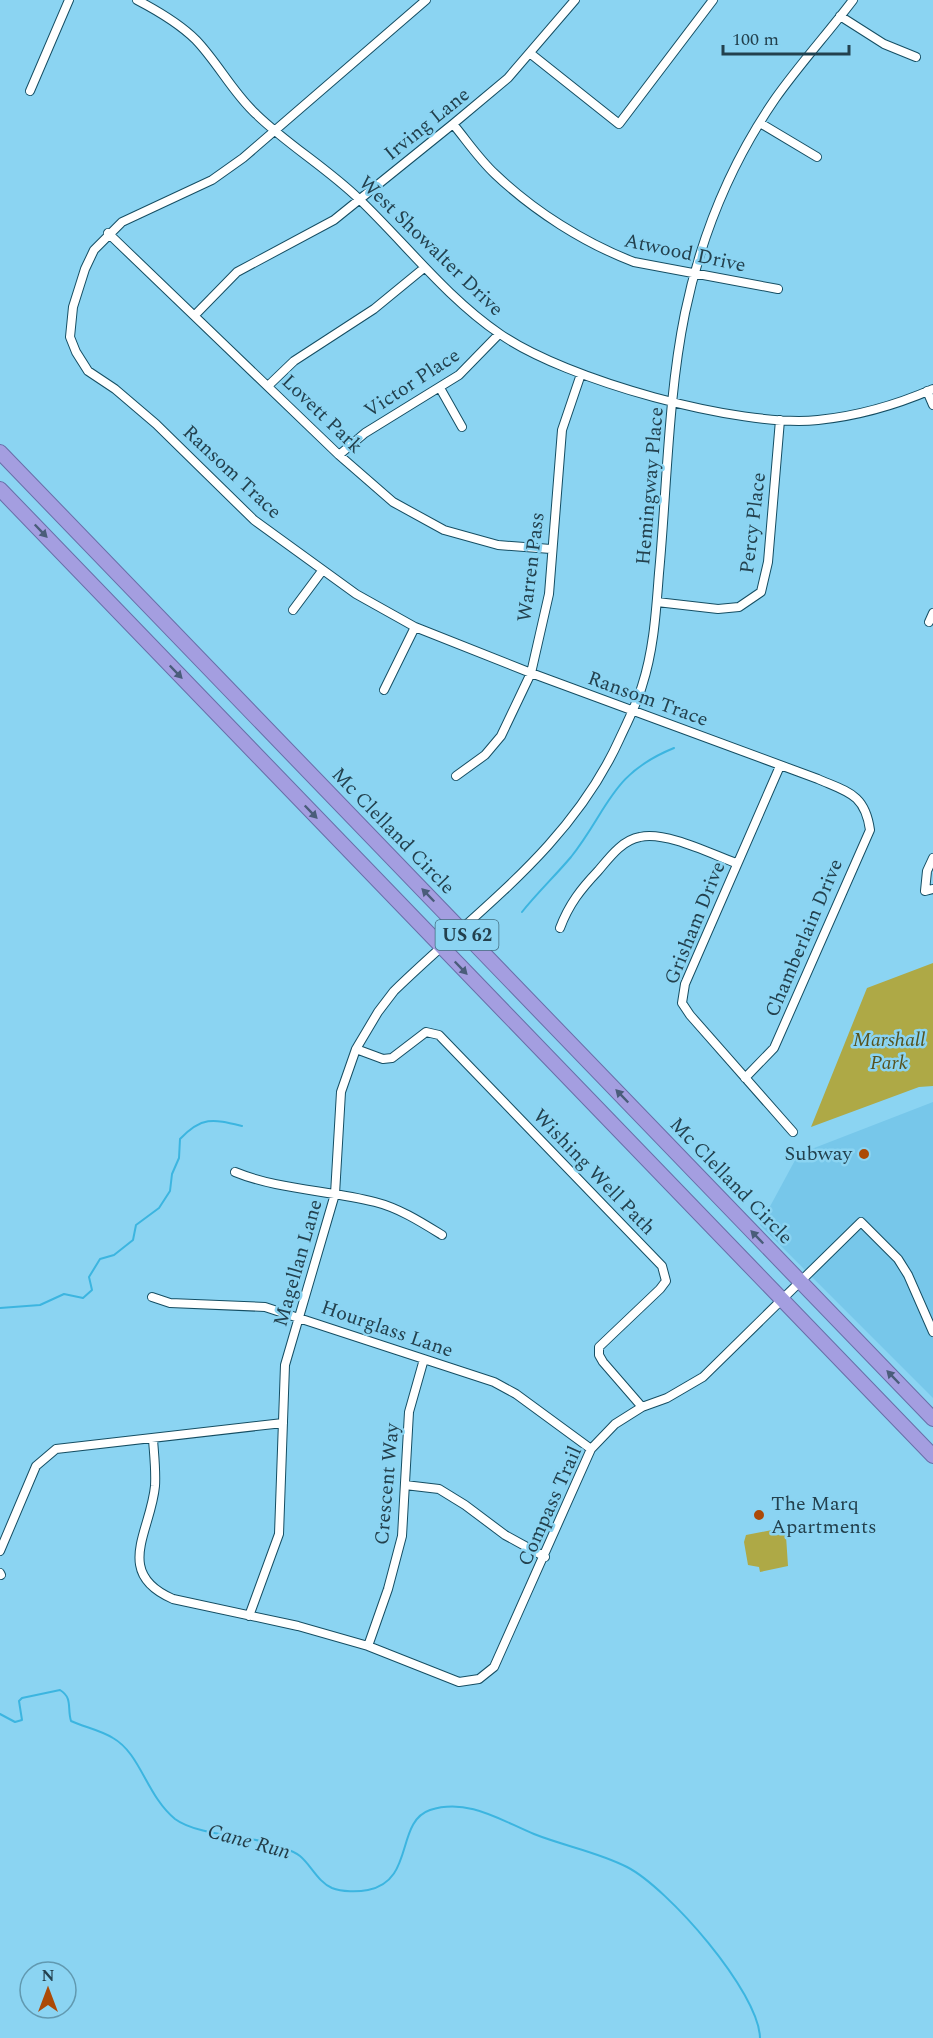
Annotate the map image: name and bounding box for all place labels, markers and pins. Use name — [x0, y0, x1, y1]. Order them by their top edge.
place label: Subway — [785, 1139, 853, 1169]
marker: Subway — [857, 1147, 871, 1161]
place label: The Marq Apartments — [771, 1489, 877, 1542]
marker: The Marq Apartments — [752, 1508, 766, 1522]

